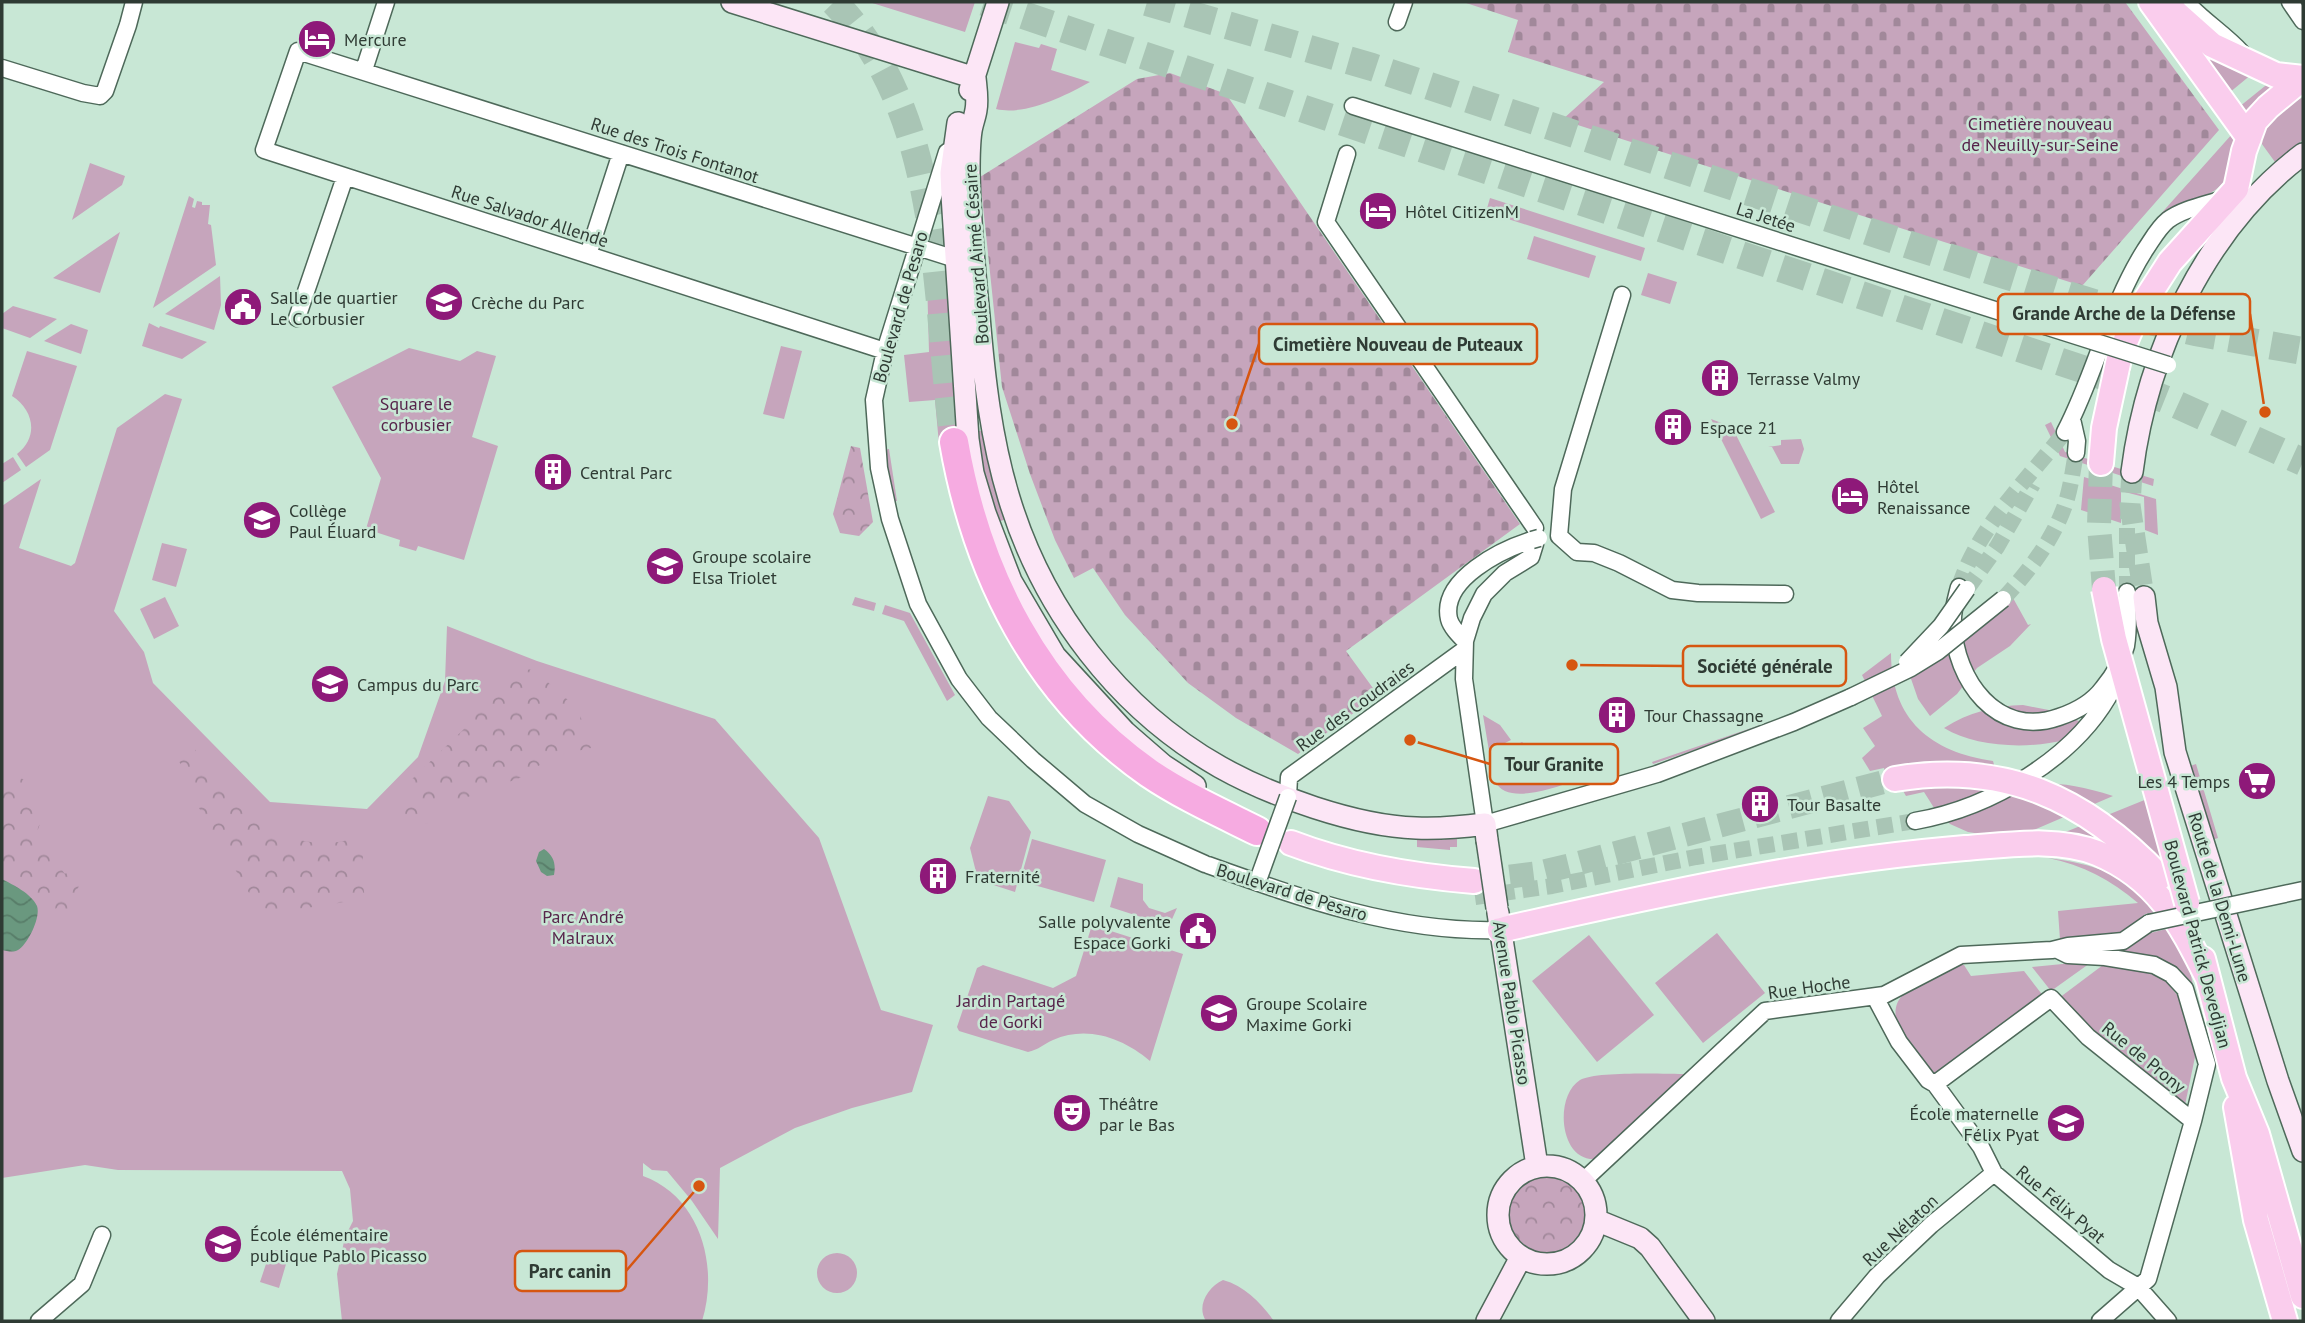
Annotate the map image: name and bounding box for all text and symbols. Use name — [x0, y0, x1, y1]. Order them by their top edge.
hotel icon: Mercure — [296, 18, 338, 60]
place label: Mercure — [344, 28, 407, 51]
street label: Rue des Trois Fontanot — [588, 112, 762, 188]
park label: Cimetière nouveau de Neuilly-sur-Seine — [1961, 112, 2119, 156]
street label: Boulevard Aimé Césaire — [958, 163, 994, 345]
street label: Rue Salvador Allende — [448, 180, 612, 252]
hotel icon: Hôtel CitizenM — [1357, 190, 1399, 232]
street label: La Jetée — [1733, 197, 1799, 237]
place label: Hôtel CitizenM — [1405, 200, 1519, 223]
street label: Boulevard de Pesaro — [867, 229, 933, 385]
school or university icon: Crèche du Parc — [423, 281, 465, 323]
public building icon: Salle de quartier Le Corbusier — [222, 286, 264, 328]
place label: Salle de quartier Le Corbusier — [270, 286, 398, 330]
place label: Crèche du Parc — [471, 291, 585, 314]
callout: Grande Arche de la Défense — [1998, 294, 2250, 334]
text: Grande Arche de la Défense — [2012, 301, 2236, 325]
callout: Cimetière Nouveau de Puteaux — [1259, 324, 1537, 364]
text: Cimetière Nouveau de Puteaux — [1273, 332, 1523, 356]
building icon: Terrasse Valmy — [1699, 357, 1741, 399]
place label: Terrasse Valmy — [1747, 367, 1861, 390]
park label: Square le corbusier — [380, 392, 452, 436]
building icon: Espace 21 — [1652, 406, 1694, 448]
place label: Espace 21 — [1700, 416, 1777, 439]
building icon: Central Parc — [532, 451, 574, 493]
place label: Central Parc — [580, 461, 672, 484]
hotel icon: Hôtel Renaissance — [1829, 475, 1871, 517]
place label: Hôtel Renaissance — [1877, 475, 1970, 519]
school or university icon: Collège Paul Éluard — [241, 499, 283, 541]
place label: Collège Paul Éluard — [289, 499, 376, 543]
school or university icon: Groupe scolaire Elsa Triolet — [644, 545, 686, 587]
place label: Groupe scolaire Elsa Triolet — [692, 545, 811, 589]
callout: Société générale — [1683, 646, 1846, 686]
text: Société générale — [1697, 654, 1833, 678]
street label: Rue des Coudraies — [1291, 655, 1419, 757]
school or university icon: Campus du Parc — [309, 663, 351, 705]
place label: Campus du Parc — [357, 673, 479, 696]
building icon: Tour Chassagne — [1596, 694, 1638, 736]
place label: Tour Chassagne — [1644, 704, 1764, 727]
callout: Tour Granite — [1490, 744, 1618, 784]
text: Tour Granite — [1504, 752, 1604, 776]
supermarket icon: Les 4 Temps — [2236, 760, 2278, 802]
place label: Les 4 Temps — [2137, 770, 2230, 793]
building icon: Tour Basalte — [1739, 783, 1781, 825]
place label: Tour Basalte — [1787, 793, 1881, 816]
street label: Route de la Demi-Lune — [2183, 809, 2257, 985]
street label: Boulevard Patrick Devedjian — [2159, 837, 2237, 1051]
building icon: Fraternité — [917, 855, 959, 897]
street label: Boulevard de Pesaro — [1214, 858, 1370, 926]
place label: Fraternité — [965, 865, 1040, 888]
park label: Parc André Malraux — [542, 905, 624, 949]
place label: Salle polyvalente Espace Gorki — [1038, 910, 1171, 954]
public building icon: Salle polyvalente Espace Gorki — [1177, 910, 1219, 952]
street label: Avenue Pablo Picasso — [1488, 919, 1536, 1087]
street label: Rue Hoche — [1766, 970, 1852, 1004]
park label: Jardin Partagé de Gorki — [956, 989, 1065, 1033]
school or university icon: Groupe Scolaire Maxime Gorki — [1198, 992, 1240, 1034]
place label: Groupe Scolaire Maxime Gorki — [1246, 992, 1367, 1036]
street label: Rue de Prony — [2097, 1016, 2191, 1098]
theatre icon: Théâtre par le Bas — [1051, 1092, 1093, 1134]
place label: Théâtre par le Bas — [1099, 1092, 1175, 1136]
place label: École maternelle Félix Pyat — [1909, 1102, 2039, 1146]
school or university icon: École maternelle Félix Pyat — [2045, 1102, 2087, 1144]
street label: Rue Félix Pyat — [2012, 1160, 2110, 1248]
street label: Rue Nélaton — [1857, 1189, 1943, 1271]
school or university icon: École élémentaire publique Pablo Picasso — [202, 1223, 244, 1265]
place label: École élémentaire publique Pablo Picasso — [250, 1223, 427, 1267]
callout: Parc canin — [515, 1251, 626, 1291]
text: Parc canin — [529, 1259, 611, 1283]

